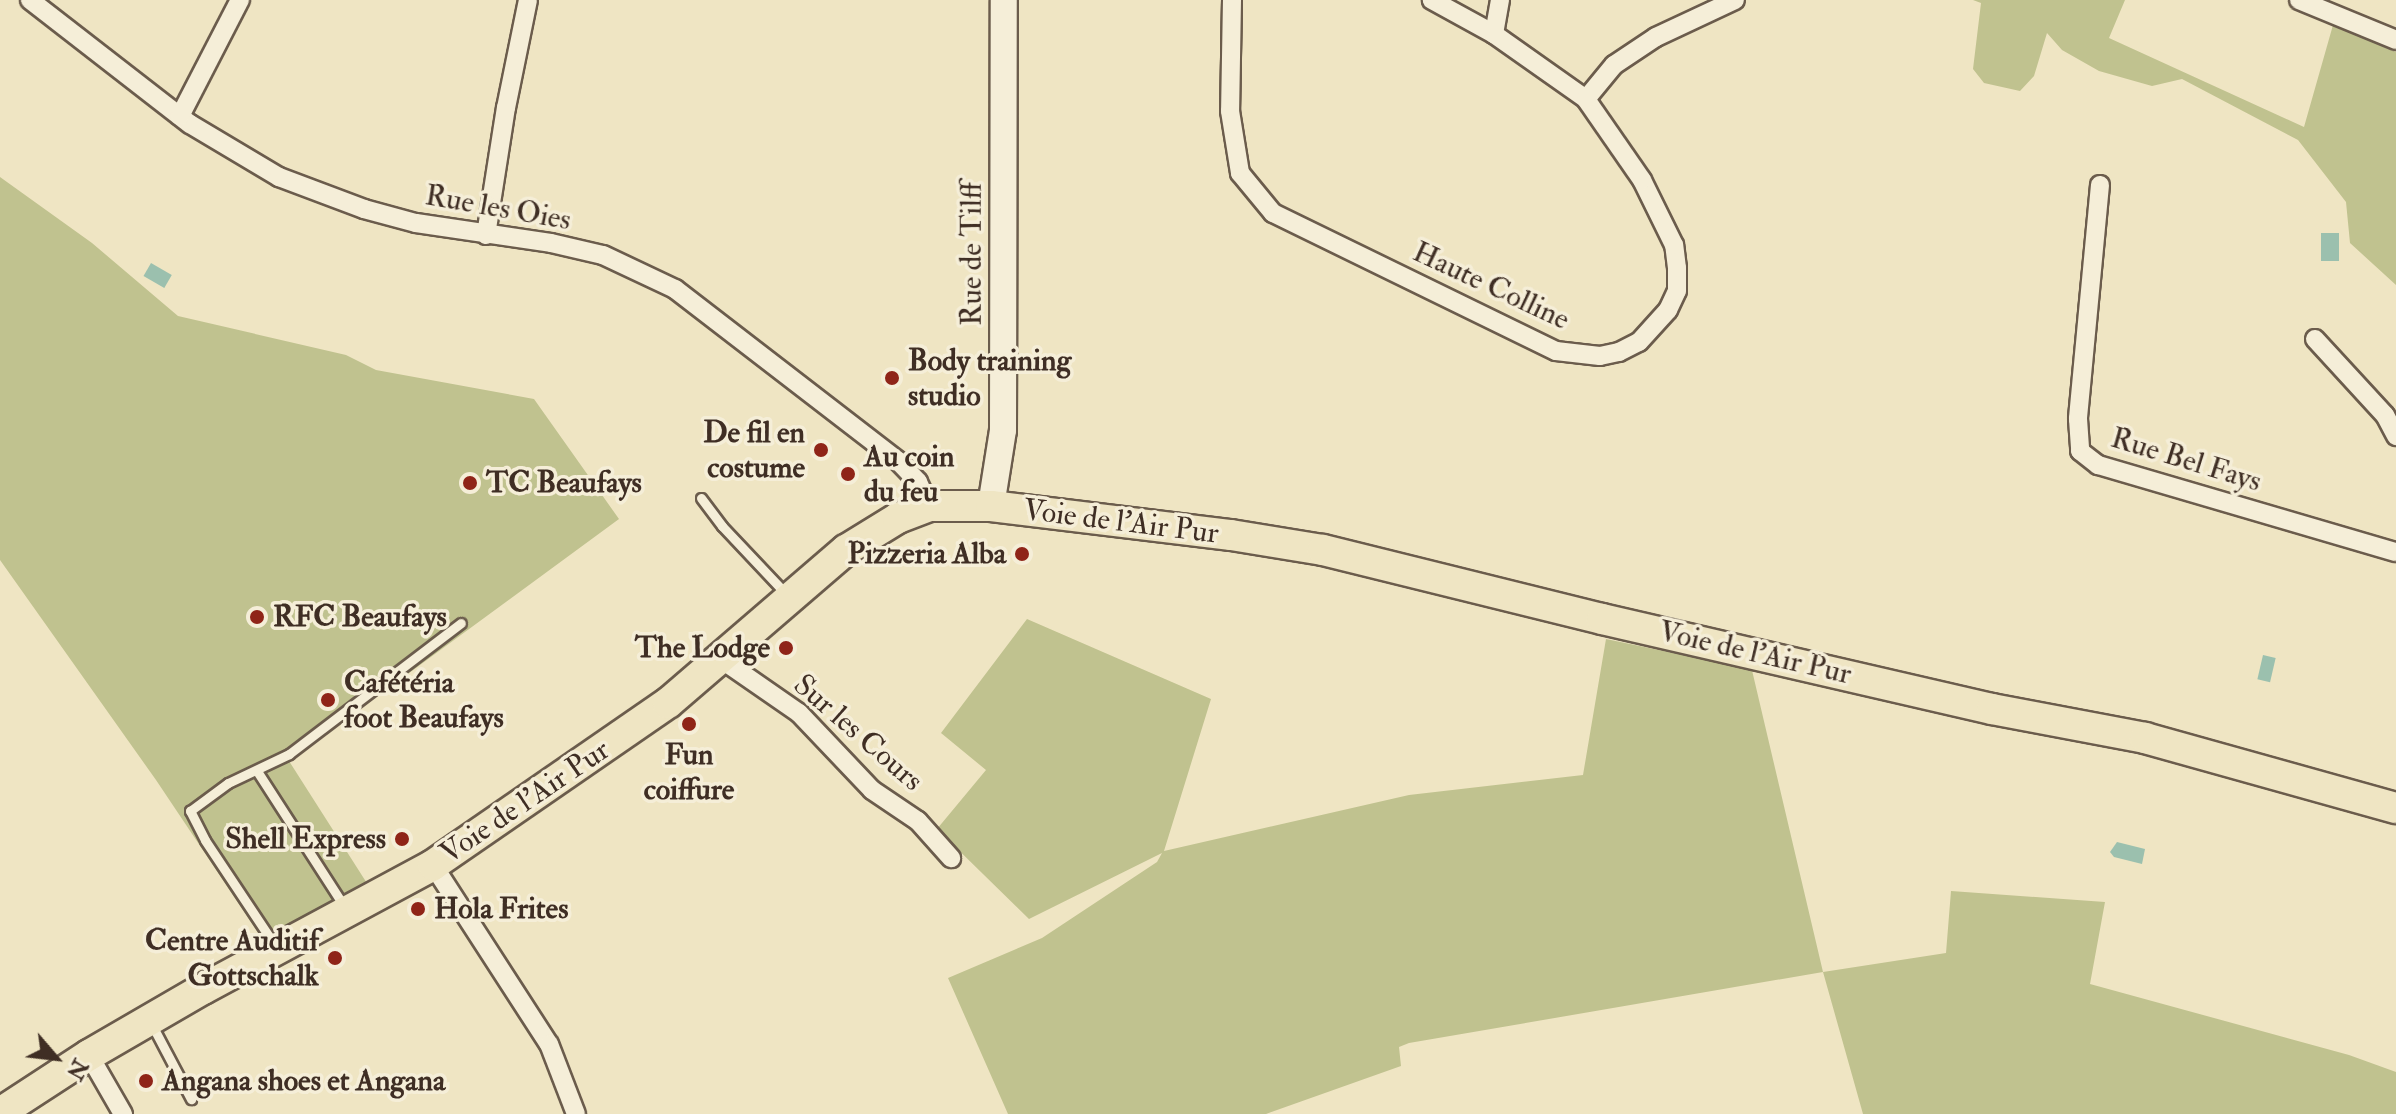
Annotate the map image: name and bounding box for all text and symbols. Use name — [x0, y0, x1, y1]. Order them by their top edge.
street label: Rue les Oies — [422, 177, 574, 239]
street label: Rue de Tilff — [954, 182, 990, 326]
street label: Haute Colline — [1407, 234, 1575, 338]
place label: Body training studio — [908, 343, 1071, 414]
marker: Body training studio — [883, 369, 901, 387]
place label: De fil en costume — [703, 415, 805, 486]
street label: Rue Bel Fays — [2106, 420, 2266, 500]
place label: Au coin du feu — [864, 439, 955, 510]
marker: De fil en costume — [812, 441, 830, 459]
place label: TC Beaufays — [486, 465, 642, 501]
marker: Au coin du feu — [839, 465, 857, 483]
marker: TC Beaufays — [461, 474, 479, 492]
street label: Voie de l'Air Pur — [1021, 492, 1221, 552]
place label: Pizzeria Alba — [848, 536, 1006, 572]
marker: Pizzeria Alba — [1013, 545, 1031, 563]
place label: RFC Beaufays — [273, 599, 447, 635]
marker: RFC Beaufays — [248, 608, 266, 626]
street label: Voie de l'Air Pur — [1655, 613, 1855, 693]
place label: The Lodge — [635, 630, 770, 666]
marker: The Lodge — [777, 639, 795, 657]
place label: Cafétéria foot Beaufays — [344, 665, 504, 736]
street label: Sur les Cours — [786, 667, 930, 799]
marker: Cafétéria foot Beaufays — [319, 691, 337, 709]
marker: Fun coiffure — [680, 715, 698, 733]
street label: Voie de l'Air Pur — [434, 732, 616, 872]
place label: Fun coiffure — [644, 737, 734, 808]
place label: Shell Express — [225, 821, 386, 857]
marker: Shell Express — [393, 830, 411, 848]
place label: Hola Frites — [434, 891, 568, 927]
marker: Hola Frites — [409, 900, 427, 918]
place label: Centre Auditif Gottschalk — [145, 923, 319, 994]
marker: Centre Auditif Gottschalk — [326, 949, 344, 967]
north arrow — [16, 1018, 96, 1098]
text: N — [60, 1054, 94, 1085]
place label: Angana shoes et Angana — [162, 1063, 445, 1099]
marker: Angana shoes et Angana — [137, 1072, 155, 1090]

